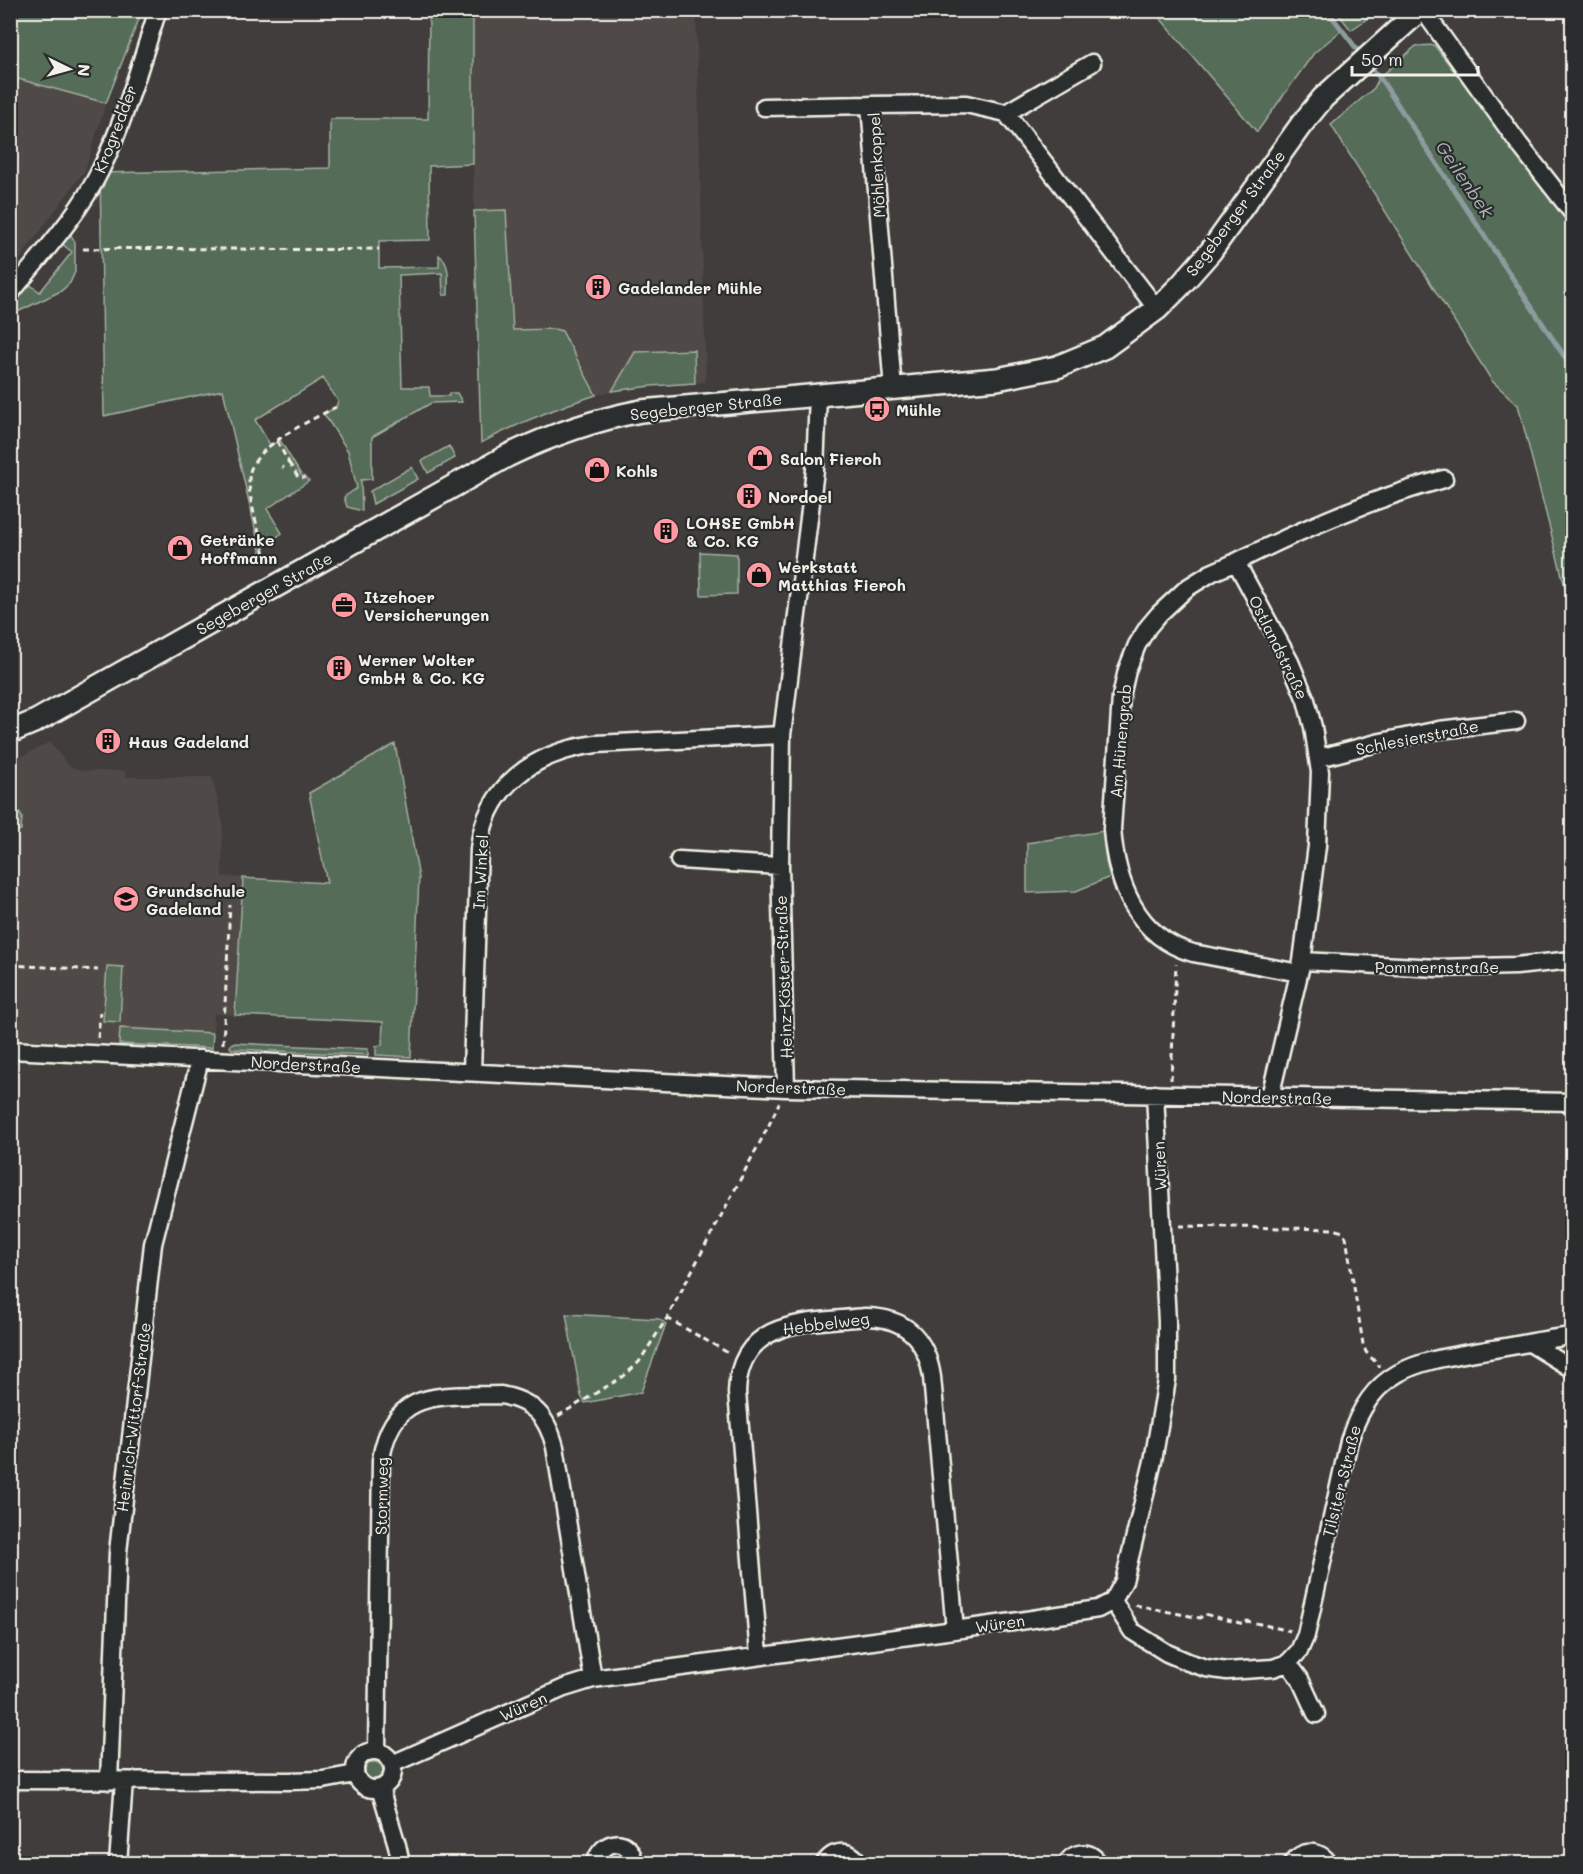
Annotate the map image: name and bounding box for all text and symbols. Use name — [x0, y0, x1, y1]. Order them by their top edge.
north arrow — [39, 39, 99, 99]
scale bar — [1352, 39, 1478, 77]
text: 50 m — [1361, 47, 1403, 71]
text: N — [73, 63, 95, 77]
street label: Krogredder — [89, 82, 141, 176]
street label: Möhlenkoppel — [863, 112, 889, 218]
water label: Geilenbek — [1431, 136, 1500, 222]
street label: Segeberger Straße — [1181, 146, 1289, 280]
building icon: Gadelander Mühle — [583, 272, 613, 302]
place label: Gadelander Mühle — [618, 277, 762, 298]
street label: Segeberger Straße — [629, 388, 783, 424]
bus stop icon: Mühle — [862, 394, 892, 424]
place label: Mühle — [896, 399, 941, 420]
shop icon: Salon Fieroh — [745, 443, 775, 473]
place label: Salon Fieroh — [780, 448, 881, 469]
shop icon: Kohls — [582, 455, 612, 485]
place label: Kohls — [616, 460, 658, 481]
building icon: Nordoel — [734, 481, 764, 511]
place label: Nordoel — [768, 486, 832, 507]
place label: LOHSE GmbH & Co. KG — [686, 512, 795, 551]
building icon: LOHSE GmbH & Co. KG — [651, 516, 681, 546]
place label: Getränke Hoffmann — [200, 529, 277, 568]
shop icon: Getränke Hoffmann — [165, 533, 195, 563]
street label: Segeberger Straße — [192, 547, 336, 639]
place label: Werkstatt Matthias Fieroh — [778, 556, 906, 595]
shop icon: Werkstatt Matthias Fieroh — [744, 560, 774, 590]
place label: Itzehoer Versicherungen — [364, 586, 489, 625]
office icon: Itzehoer Versicherungen — [329, 590, 359, 620]
street label: Ostlandstraße — [1245, 591, 1313, 703]
place label: Werner Wolter GmbH & Co. KG — [358, 649, 485, 688]
building icon: Werner Wolter GmbH & Co. KG — [324, 653, 354, 683]
street label: Am Hünengrab — [1105, 683, 1135, 799]
street label: Schlesierstraße — [1354, 715, 1480, 759]
building icon: Haus Gadeland — [93, 726, 123, 756]
place label: Haus Gadeland — [128, 731, 249, 752]
street label: Im Winkel — [468, 834, 492, 910]
place label: Grundschule Gadeland — [146, 880, 245, 919]
school or university icon: Grundschule Gadeland — [111, 884, 141, 914]
street label: Heinz-Köster-Straße — [770, 895, 796, 1059]
street label: Pommernstraße — [1375, 956, 1499, 977]
street label: Norderstraße — [250, 1051, 362, 1077]
street label: Norderstraße — [736, 1075, 846, 1099]
street label: Norderstraße — [1222, 1086, 1332, 1108]
street label: Würen — [1147, 1141, 1171, 1191]
street label: Hebbelweg — [781, 1307, 871, 1339]
street label: Heinrich-Wittorf-Straße — [111, 1321, 155, 1513]
street label: Tilsiter Straße — [1317, 1423, 1365, 1539]
street label: Stormweg — [370, 1457, 392, 1535]
street label: Würen — [974, 1609, 1026, 1637]
street label: Würen — [496, 1686, 550, 1726]

